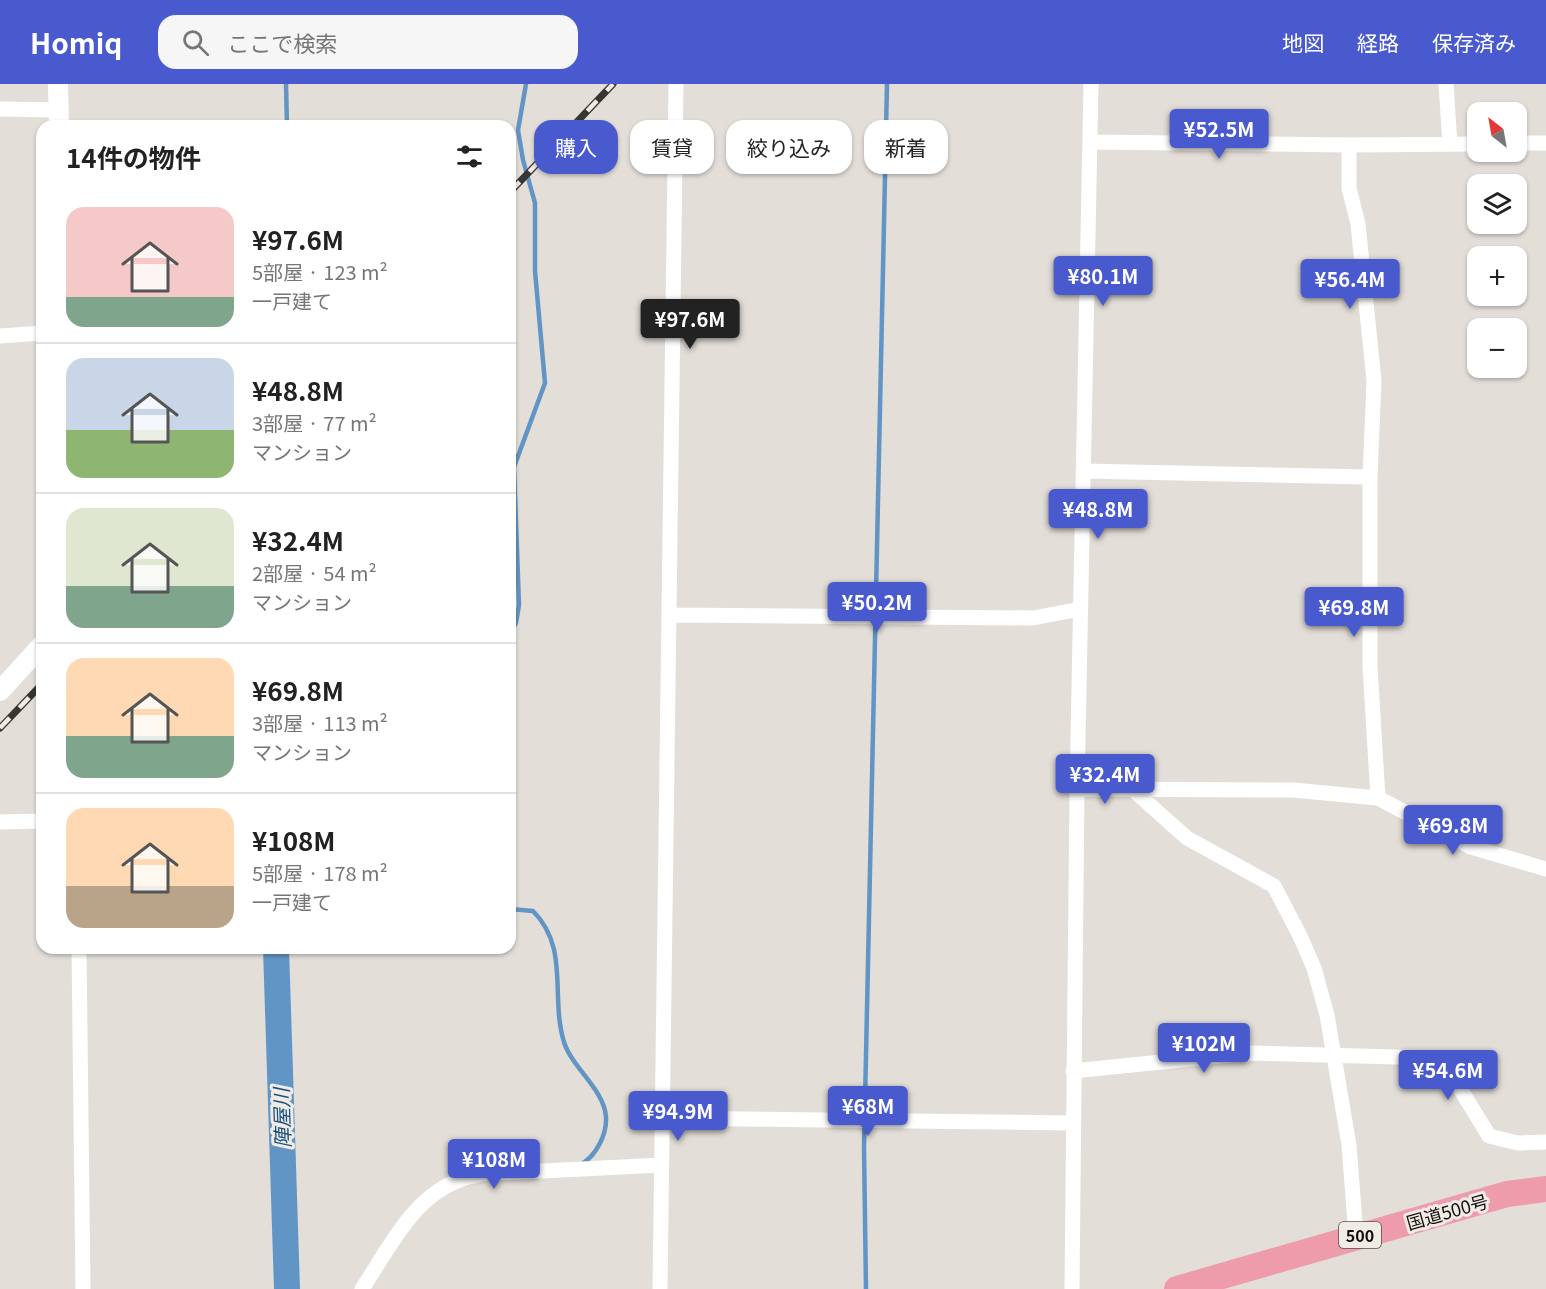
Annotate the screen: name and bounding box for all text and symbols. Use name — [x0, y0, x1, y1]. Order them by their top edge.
search box — [158, 15, 578, 69]
text: Homiq — [30, 22, 122, 62]
icon: search — [179, 26, 212, 59]
text: ここで検索 — [227, 26, 337, 58]
text: 地図 — [1282, 27, 1324, 57]
text: 経路 — [1357, 27, 1399, 57]
text: 保存済み — [1432, 27, 1516, 57]
north arrow — [1467, 102, 1527, 162]
map controls — [1467, 102, 1527, 378]
pin: ¥52.5M — [1170, 109, 1268, 160]
text: ¥52.5M — [1184, 114, 1254, 143]
chip: 購入 — [534, 120, 618, 174]
chip: 賃貸 — [630, 120, 714, 174]
chip: 絞り込み — [726, 120, 852, 174]
chip: 新着 — [864, 120, 948, 174]
text: 14件の物件 — [66, 138, 201, 175]
icon: filters — [453, 140, 486, 173]
button: layers — [1467, 174, 1527, 234]
text: ¥97.6M — [252, 220, 344, 257]
icon: home — [114, 231, 186, 303]
button: + — [1467, 246, 1527, 306]
pin: ¥80.1M — [1054, 256, 1152, 307]
text: 5部屋 · 123 m² — [252, 257, 388, 286]
pin: ¥56.4M — [1301, 259, 1399, 310]
text: ¥80.1M — [1068, 261, 1138, 290]
text: ¥56.4M — [1315, 264, 1385, 293]
text: 一戸建て — [252, 286, 332, 315]
pin: ¥97.6M — [641, 299, 739, 350]
text: ¥97.6M — [655, 304, 725, 333]
button: − — [1467, 318, 1527, 378]
text: ¥48.8M — [252, 371, 344, 408]
icon: home — [114, 382, 186, 454]
text: 3部屋 · 77 m² — [252, 408, 377, 437]
text: マンション — [252, 437, 352, 466]
pin: ¥48.8M — [1049, 489, 1147, 540]
text: ¥48.8M — [1063, 494, 1133, 523]
text: ¥32.4M — [252, 521, 344, 558]
icon: home — [114, 532, 186, 604]
text: 2部屋 · 54 m² — [252, 558, 377, 587]
pin: ¥50.2M — [828, 582, 926, 633]
text: マンション — [252, 587, 352, 616]
text: ¥50.2M — [842, 587, 912, 616]
pin: ¥69.8M — [1305, 587, 1403, 638]
text: ¥69.8M — [1319, 592, 1389, 621]
text: ¥69.8M — [252, 671, 344, 708]
icon: home — [114, 682, 186, 754]
text: 3部屋 · 113 m² — [252, 708, 388, 737]
text: マンション — [252, 737, 352, 766]
pin: ¥32.4M — [1056, 754, 1154, 805]
text: ¥32.4M — [1070, 759, 1140, 788]
pin: ¥69.8M — [1404, 805, 1502, 856]
text: ¥69.8M — [1418, 810, 1488, 839]
text: ¥108M — [252, 821, 336, 858]
icon: home — [114, 832, 186, 904]
text: 5部屋 · 178 m² — [252, 858, 388, 887]
text: 一戸建て — [252, 887, 332, 916]
pin: ¥102M — [1162, 1023, 1246, 1074]
text: ¥102M — [1172, 1028, 1236, 1057]
pin: ¥54.6M — [1399, 1050, 1497, 1101]
text: ¥54.6M — [1413, 1055, 1483, 1084]
water label: 陣屋川 — [265, 1086, 297, 1148]
pin: ¥68M — [832, 1086, 904, 1137]
pin: ¥94.9M — [629, 1091, 727, 1142]
text: ¥68M — [842, 1091, 894, 1120]
text: ¥94.9M — [643, 1096, 713, 1125]
pin: ¥108M — [452, 1139, 536, 1190]
text: ¥108M — [462, 1144, 526, 1173]
street label: 国道500号 — [1403, 1187, 1491, 1235]
road number: 500 — [1339, 1222, 1381, 1248]

